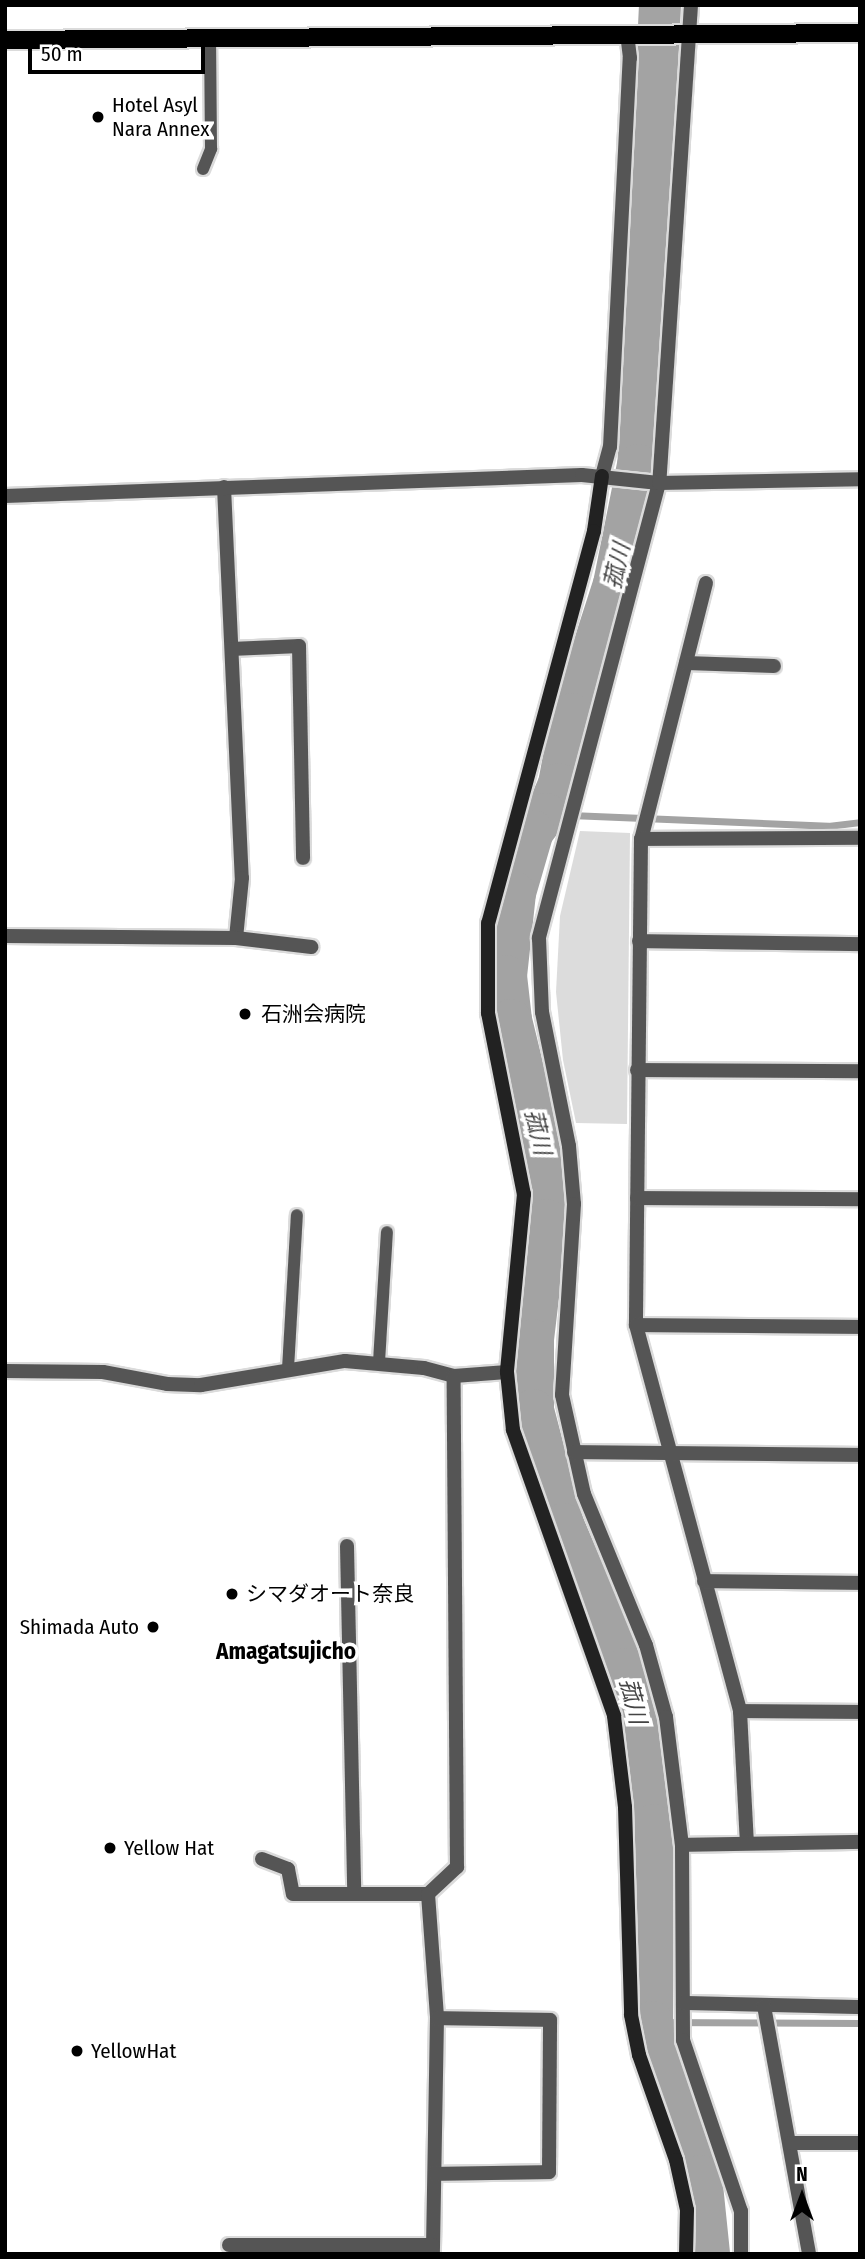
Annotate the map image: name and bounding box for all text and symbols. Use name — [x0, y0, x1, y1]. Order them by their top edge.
scale bar — [32, 28, 208, 72]
text: 50 m — [41, 41, 83, 67]
place label: Hotel Asyl Nara Annex — [112, 92, 210, 142]
marker: Hotel Asyl Nara Annex — [90, 109, 106, 125]
water label: 菰川 — [598, 540, 636, 592]
place label: 石洲会病院 — [261, 1001, 366, 1027]
marker: 石洲会病院 — [235, 1004, 255, 1024]
water label: 菰川 — [519, 1106, 557, 1158]
place label: シマダオート奈良 — [246, 1581, 414, 1607]
marker: シマダオート奈良 — [224, 1586, 240, 1602]
place label: Shimada Auto — [20, 1614, 139, 1640]
marker: Shimada Auto — [145, 1619, 161, 1635]
district label: Amagatsujicho — [216, 1637, 356, 1665]
water label: 菰川 — [614, 1675, 652, 1727]
place label: Yellow Hat — [124, 1835, 214, 1861]
marker: Yellow Hat — [102, 1840, 118, 1856]
place label: YellowHat — [91, 2038, 176, 2064]
marker: YellowHat — [69, 2043, 85, 2059]
north arrow — [767, 2161, 837, 2231]
text: N — [796, 2163, 808, 2186]

